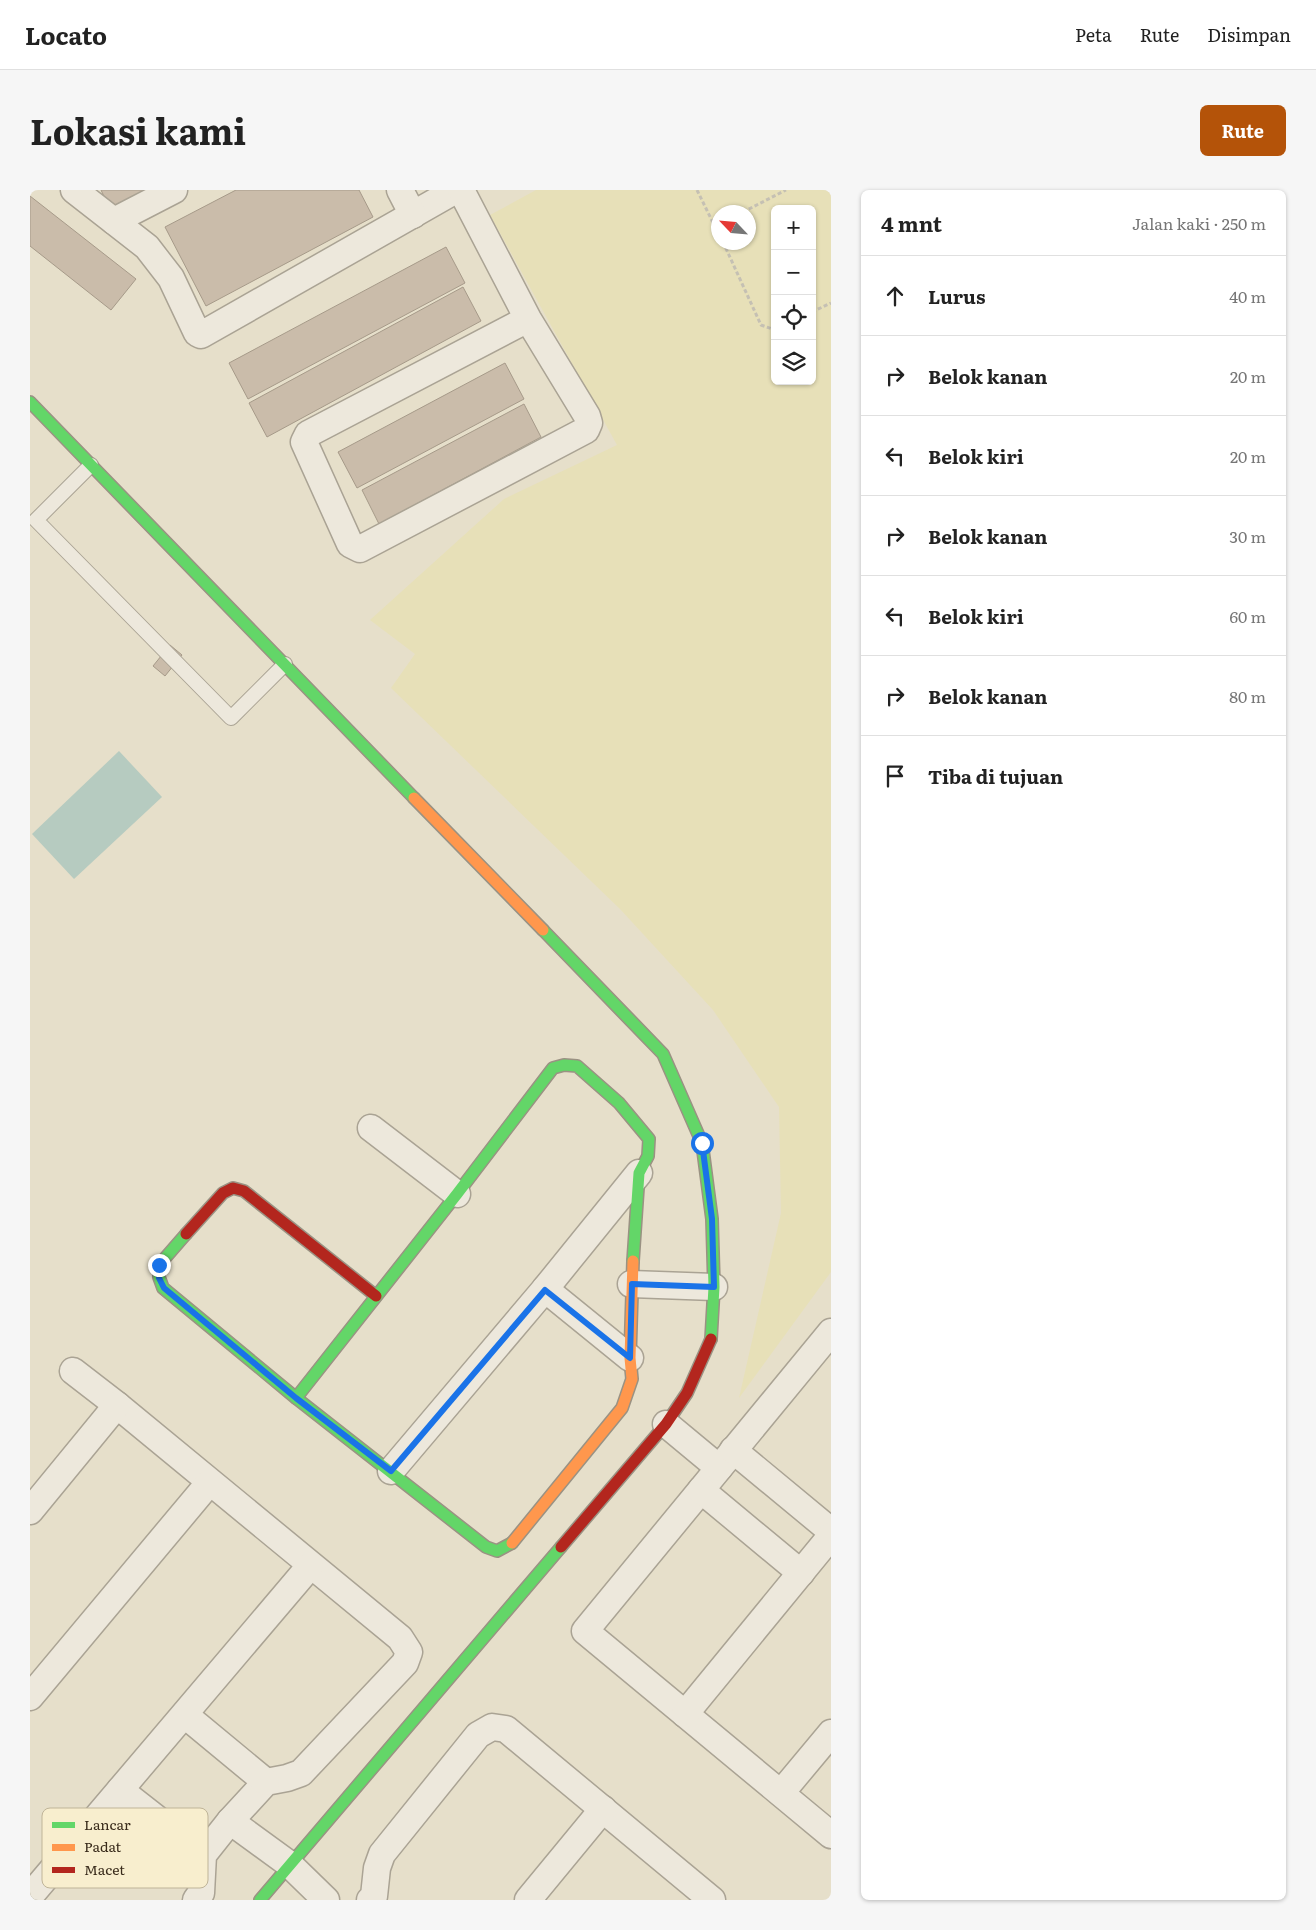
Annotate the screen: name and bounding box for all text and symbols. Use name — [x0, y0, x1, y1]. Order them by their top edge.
text: Locato — [25, 17, 107, 52]
text: Peta — [1075, 21, 1112, 48]
text: Rute — [1140, 21, 1179, 48]
text: Disimpan — [1207, 21, 1291, 48]
text: Lokasi kami — [30, 104, 246, 156]
button: Rute — [1200, 105, 1286, 156]
north arrow — [711, 205, 756, 250]
map controls — [771, 205, 816, 385]
button: + — [771, 205, 816, 250]
text: 4 mnt — [881, 207, 942, 238]
text: Jalan kaki · 250 m — [1132, 211, 1266, 235]
button: − — [771, 250, 816, 295]
icon: ahead — [881, 282, 909, 310]
text: Lurus — [928, 282, 985, 310]
text: 40 m — [1229, 284, 1266, 308]
button: locate — [771, 295, 816, 340]
button: layers — [771, 340, 816, 385]
icon: right — [881, 362, 909, 390]
text: Belok kanan — [928, 362, 1047, 390]
text: 20 m — [1230, 364, 1266, 388]
icon: left — [881, 442, 909, 470]
text: Belok kiri — [928, 442, 1024, 470]
text: 20 m — [1230, 444, 1266, 468]
icon: right — [881, 522, 909, 550]
text: Belok kanan — [928, 522, 1047, 550]
text: 30 m — [1229, 524, 1266, 548]
icon: left — [881, 602, 909, 630]
text: Belok kiri — [928, 602, 1024, 630]
text: 60 m — [1229, 604, 1266, 628]
icon: right — [881, 682, 909, 710]
text: Belok kanan — [928, 682, 1047, 710]
text: 80 m — [1229, 684, 1266, 708]
icon: arrive — [881, 762, 909, 790]
text: Tiba di tujuan — [928, 762, 1063, 790]
route start — [691, 1132, 714, 1155]
route end — [148, 1254, 171, 1277]
legend — [42, 1808, 208, 1888]
text: Lancar — [84, 1814, 131, 1834]
text: Padat — [84, 1836, 122, 1856]
text: Macet — [84, 1859, 125, 1879]

